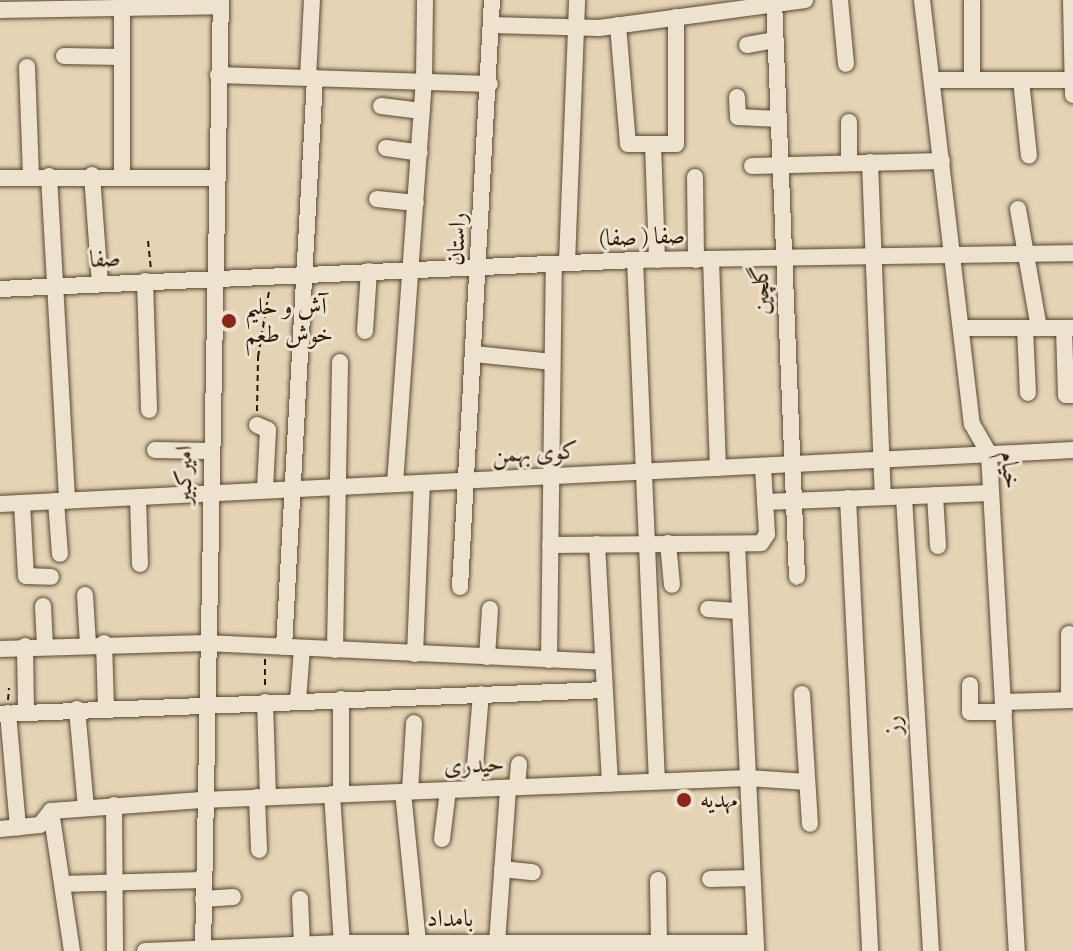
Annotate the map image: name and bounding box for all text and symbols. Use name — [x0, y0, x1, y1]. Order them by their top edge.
street label: راستان — [441, 212, 473, 266]
street label: صفا ( صفا) — [598, 221, 686, 253]
street label: صفا — [89, 244, 121, 274]
street label: گلچین — [746, 265, 776, 315]
place label: آش و حلیم خوش طعم — [245, 293, 333, 349]
marker: آش و حلیم خوش طعم — [220, 312, 238, 330]
street label: کوی بهمن — [491, 436, 579, 470]
street label: امیرکبیر — [169, 445, 199, 505]
street label: خیام — [993, 449, 1027, 491]
street label: رز — [878, 715, 908, 735]
street label: حیدری — [443, 750, 505, 780]
place label: مهدیه — [700, 786, 738, 814]
marker: مهدیه — [675, 791, 693, 809]
street label: بامداد — [427, 905, 473, 933]

